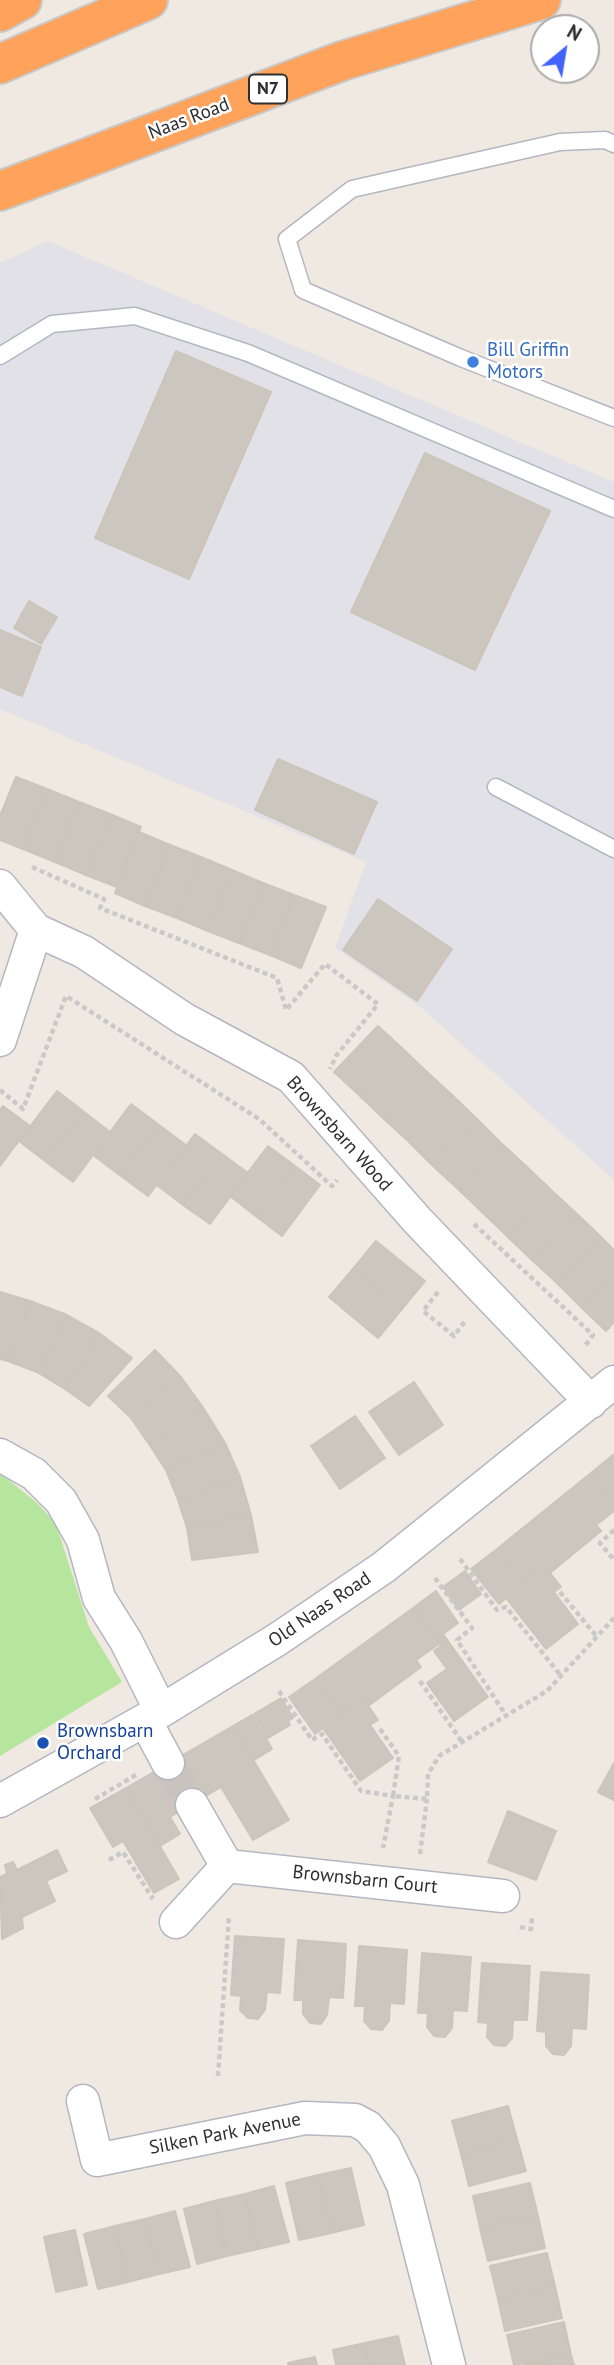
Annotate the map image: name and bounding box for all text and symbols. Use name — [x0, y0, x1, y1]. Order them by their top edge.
north arrow — [530, 14, 600, 84]
text: N — [563, 19, 586, 46]
road number: N7 — [249, 74, 287, 104]
street label: Naas Road — [145, 93, 233, 145]
place label: Bill Griffin Motors — [487, 340, 569, 384]
marker: Bill Griffin Motors — [465, 354, 481, 370]
street label: Brownsbarn Wood — [281, 1072, 397, 1196]
street label: Old Naas Road — [264, 1567, 376, 1653]
place label: Brownsbarn Orchard — [57, 1721, 153, 1765]
marker: Brownsbarn Orchard — [35, 1735, 51, 1751]
street label: Brownsbarn Court — [291, 1861, 439, 1899]
street label: Silken Park Avenue — [147, 2108, 303, 2160]

